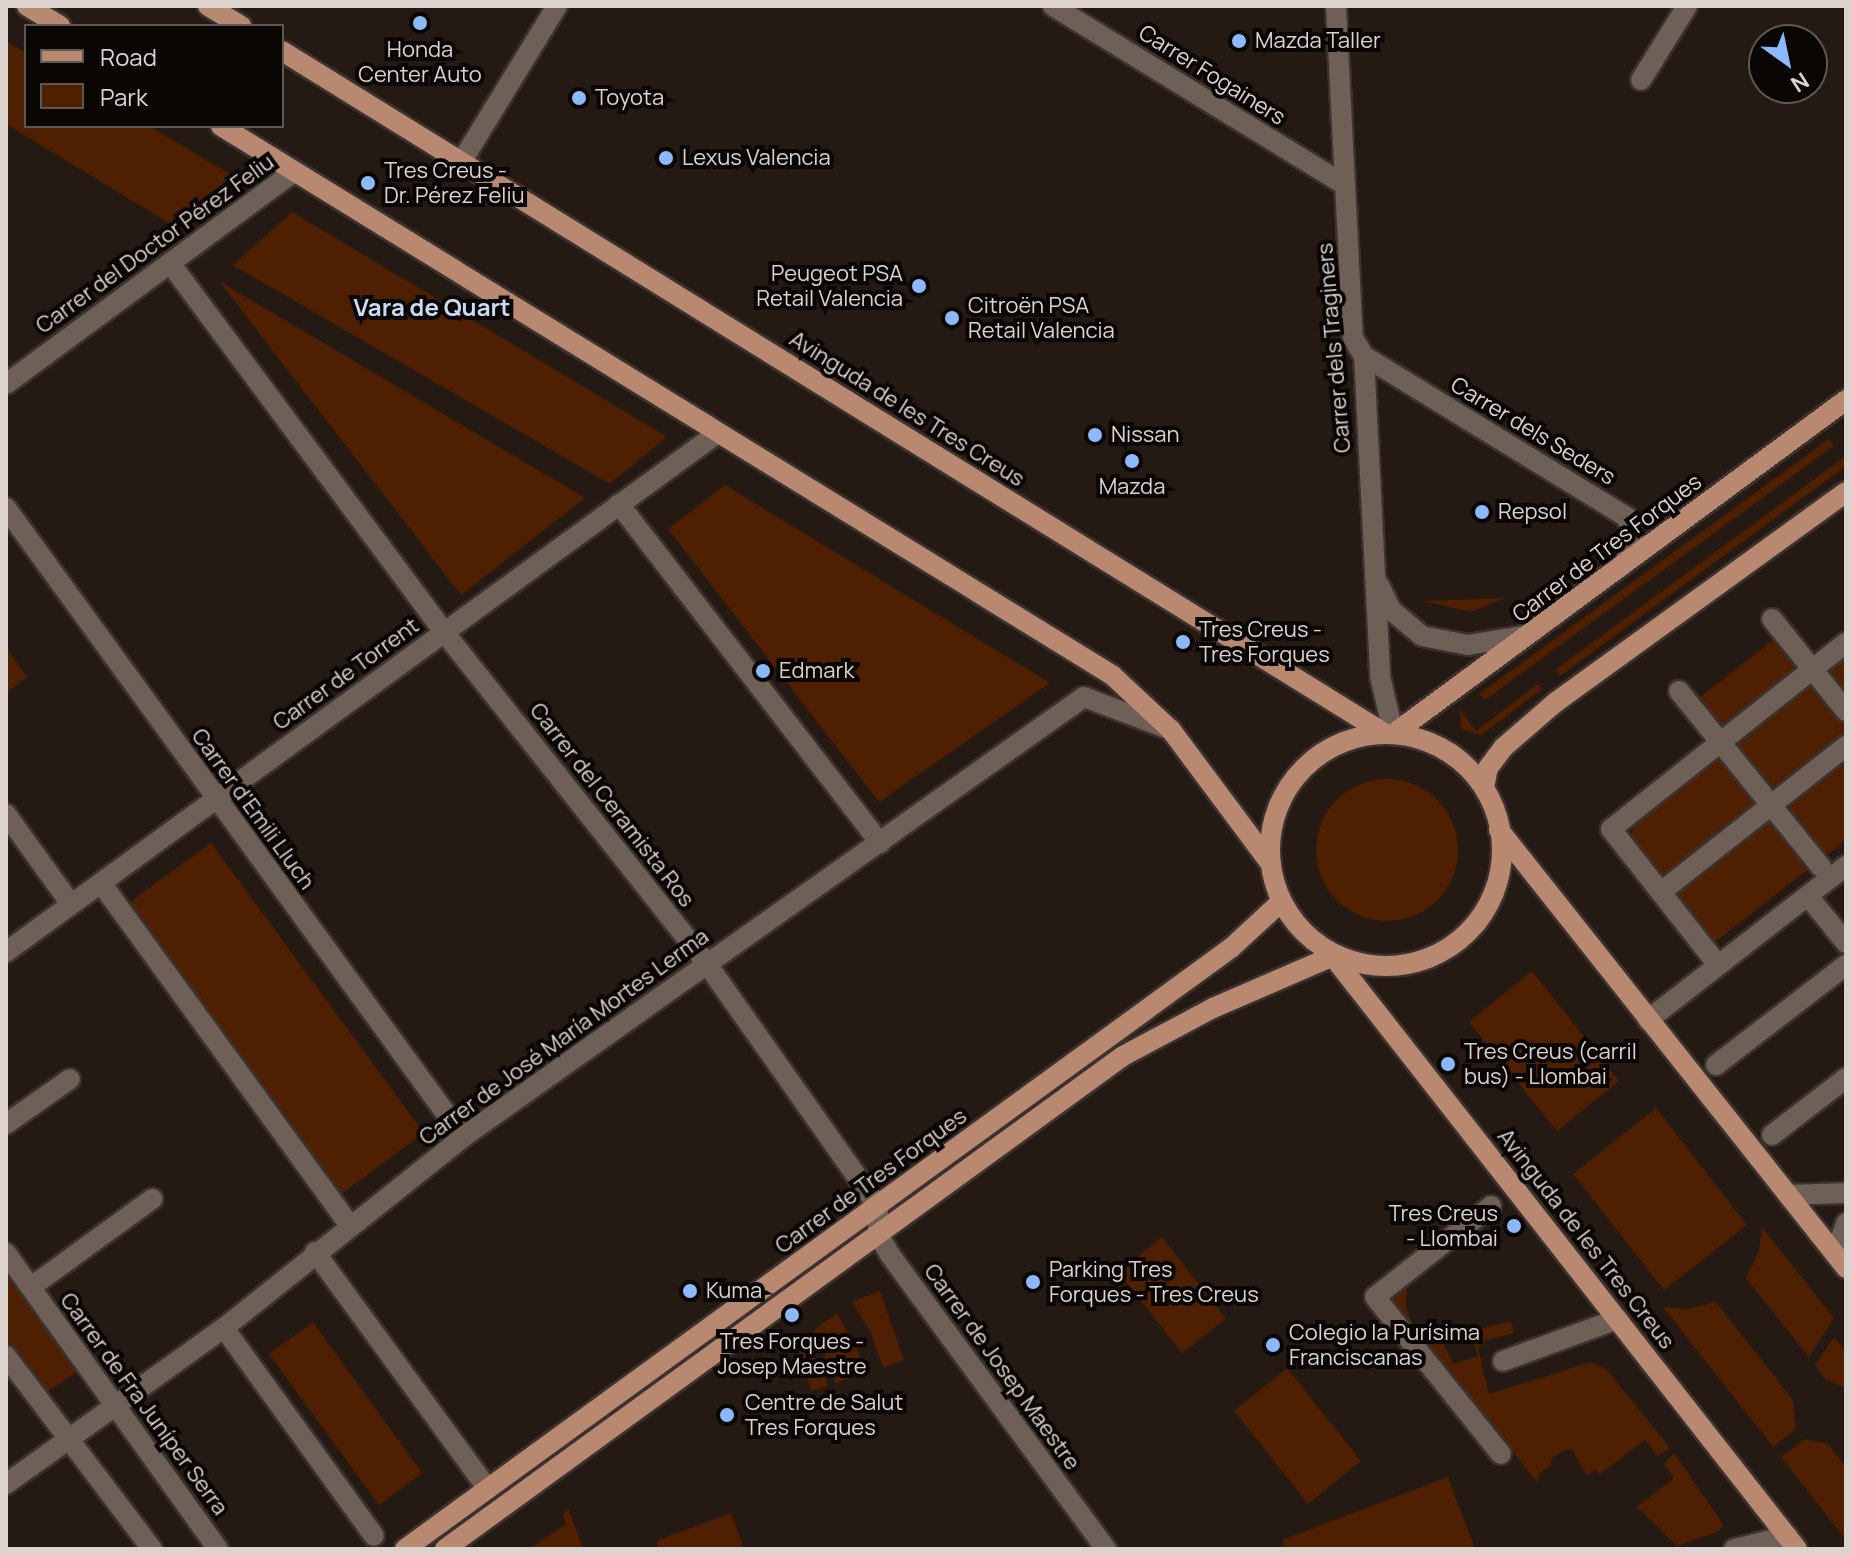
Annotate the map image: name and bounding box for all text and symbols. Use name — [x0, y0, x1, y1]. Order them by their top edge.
marker: Honda Center Auto — [411, 14, 429, 32]
street label: Carrer Fogainers — [1134, 19, 1290, 131]
legend — [24, 24, 284, 128]
north arrow — [1748, 24, 1828, 104]
place label: Mazda Taller — [1255, 28, 1381, 54]
marker: Mazda Taller — [1230, 32, 1248, 50]
place label: Honda Center Auto — [358, 36, 482, 88]
text: Road — [100, 40, 157, 73]
text: N — [1785, 66, 1815, 99]
text: Park — [100, 80, 148, 113]
place label: Toyota — [595, 85, 664, 111]
marker: Toyota — [570, 89, 588, 107]
place label: Lexus Valencia — [682, 145, 831, 171]
street label: Carrer del Doctor Pérez Feliu — [31, 149, 279, 339]
marker: Lexus Valencia — [657, 149, 675, 167]
place label: Tres Creus - Dr. Pérez Feliu — [384, 157, 525, 208]
marker: Tres Creus - Dr. Pérez Feliu — [359, 174, 377, 192]
street label: Carrer dels Traginers — [1312, 242, 1356, 454]
place label: Peugeot PSA Retail Valencia — [756, 260, 903, 312]
marker: Peugeot PSA Retail Valencia — [910, 277, 928, 295]
place label: Citroën PSA Retail Valencia — [968, 292, 1115, 344]
district label: Vara de Quart — [354, 293, 510, 321]
marker: Citroën PSA Retail Valencia — [943, 309, 961, 327]
street label: Avinguda de les Tres Creus — [785, 326, 1029, 492]
street label: Carrer dels Seders — [1446, 371, 1620, 491]
place label: Nissan — [1111, 422, 1180, 448]
marker: Nissan — [1086, 426, 1104, 444]
marker: Mazda — [1123, 452, 1141, 470]
street label: Carrer de Tres Forques — [1507, 468, 1707, 628]
place label: Mazda — [1099, 474, 1165, 500]
place label: Repsol — [1498, 499, 1567, 525]
marker: Repsol — [1473, 503, 1491, 521]
street label: Carrer de Torrent — [268, 612, 424, 736]
place label: Tres Creus - Tres Forques — [1199, 616, 1330, 668]
marker: Tres Creus - Tres Forques — [1174, 633, 1192, 651]
place label: Edmark — [779, 658, 854, 684]
marker: Edmark — [754, 662, 772, 680]
street label: Carrer del Ceramista Ros — [524, 698, 700, 912]
street label: Carrer d'Emili Lluch — [186, 723, 320, 895]
street label: Carrer de José María Mortes Lerma — [414, 923, 714, 1151]
place label: Tres Creus (carril bus) - Llombai — [1464, 1038, 1637, 1090]
marker: Tres Creus (carril bus) - Llombai — [1439, 1055, 1457, 1073]
street label: Carrer de Tres Forques — [770, 1103, 972, 1259]
street label: Avinguda de les Tres Creus — [1492, 1124, 1680, 1354]
place label: Tres Creus - Llombai — [1389, 1200, 1498, 1252]
marker: Tres Creus - Llombai — [1505, 1217, 1523, 1235]
place label: Parking Tres Forques - Tres Creus — [1049, 1256, 1259, 1308]
street label: Carrer de Josep Maestre — [918, 1259, 1086, 1475]
marker: Parking Tres Forques - Tres Creus — [1024, 1273, 1042, 1291]
place label: Kuma — [706, 1278, 762, 1304]
marker: Kuma — [681, 1282, 699, 1300]
street label: Carrer de Fra Juníper Serra — [55, 1288, 233, 1520]
marker: Tres Forques - Josep Maestre — [783, 1306, 801, 1324]
place label: Colegio la Purísima Franciscanas — [1289, 1319, 1480, 1370]
place label: Tres Forques - Josep Maestre — [717, 1328, 867, 1380]
marker: Colegio la Purísima Franciscanas — [1264, 1336, 1282, 1354]
place label: Centre de Salut Tres Forques — [745, 1389, 903, 1440]
marker: Centre de Salut Tres Forques — [716, 1404, 738, 1426]

